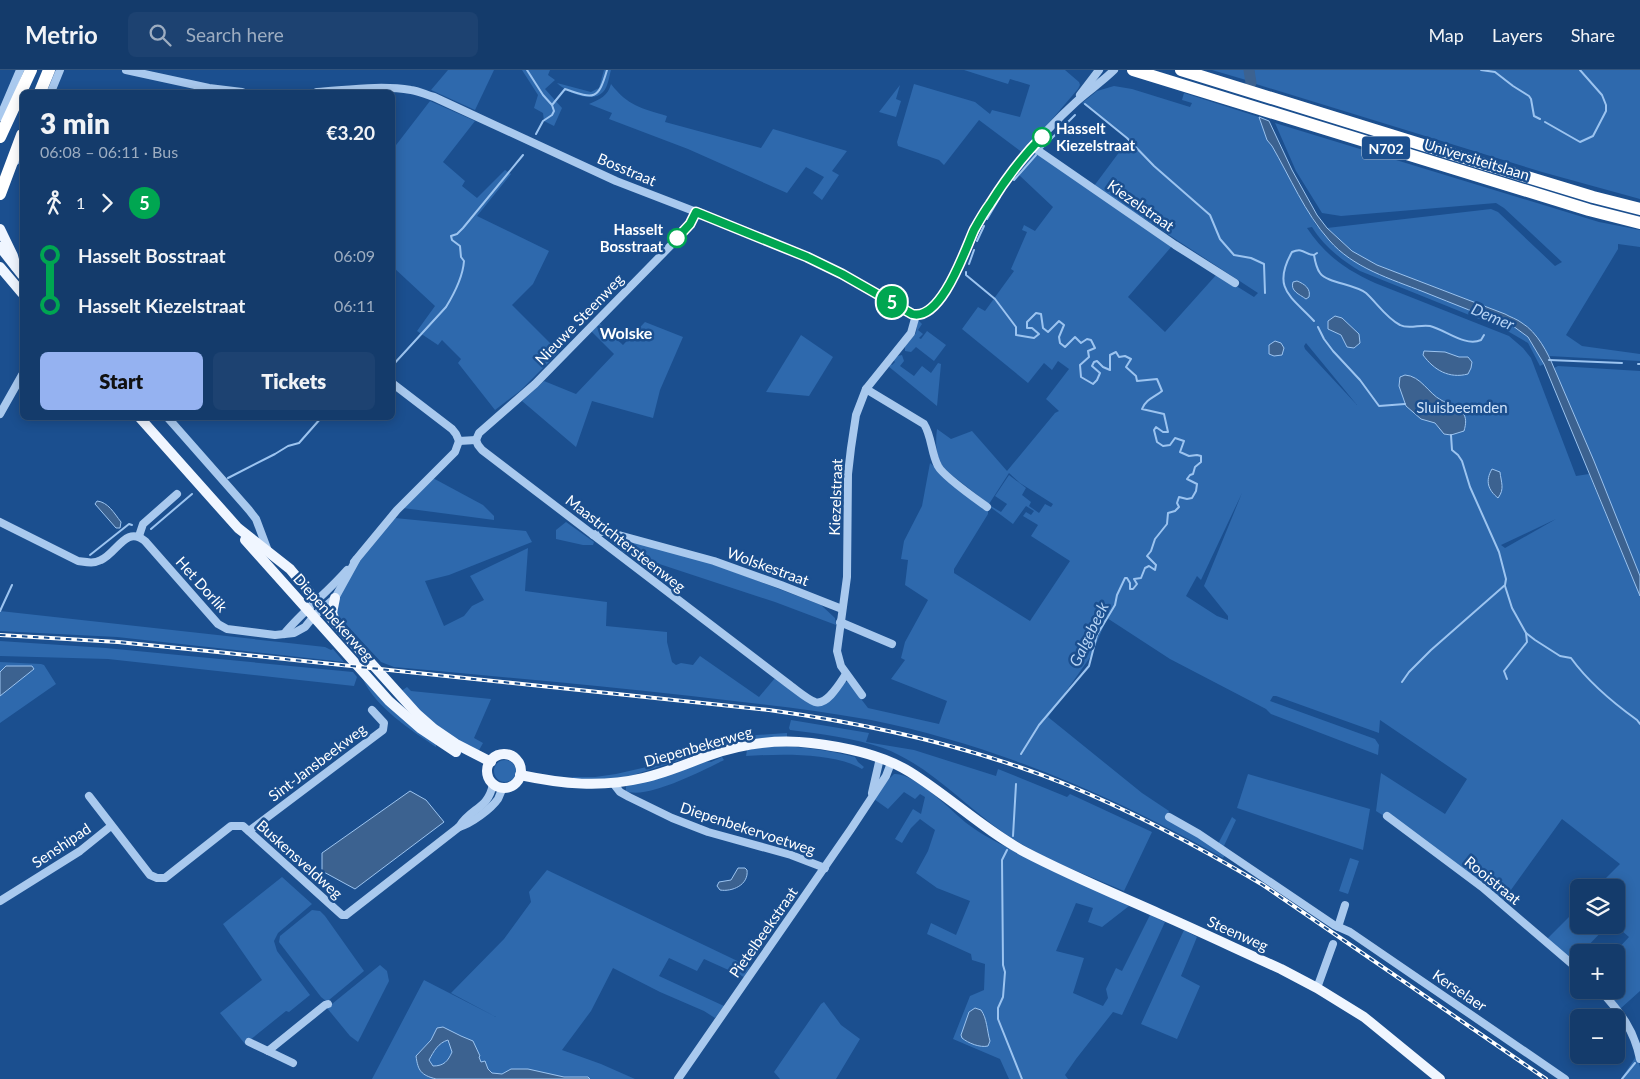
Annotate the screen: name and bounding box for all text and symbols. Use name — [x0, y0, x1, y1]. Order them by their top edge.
search box — [128, 12, 478, 57]
text: Metrio — [25, 20, 98, 49]
icon: search — [146, 21, 174, 49]
text: Search here — [186, 23, 284, 46]
text: Map — [1428, 24, 1464, 46]
text: Layers — [1492, 24, 1543, 46]
text: Share — [1571, 24, 1615, 46]
text: 3 min — [40, 106, 110, 140]
place label: Hasselt Kiezelstraat — [1056, 119, 1135, 154]
text: €3.20 — [326, 121, 375, 144]
marker: Hasselt Kiezelstraat — [1032, 127, 1052, 147]
street label: Universiteitslaan — [1422, 134, 1532, 184]
road number: N702 — [1362, 136, 1410, 160]
text: 06:08 – 06:11 · Bus — [40, 142, 178, 161]
street label: Bosstraat — [595, 149, 660, 190]
street label: Kiezelstraat — [1104, 176, 1178, 235]
icon: walk — [40, 189, 68, 217]
icon: forward — [93, 189, 121, 217]
text: 5 — [139, 192, 150, 214]
text: 1 — [76, 193, 85, 212]
place label: Hasselt Bosstraat — [600, 220, 663, 255]
marker: Hasselt Bosstraat — [667, 228, 687, 248]
text: Hasselt Bosstraat — [78, 244, 226, 267]
text: 06:09 — [334, 246, 375, 265]
street label: Nieuwe Steenweg — [531, 270, 627, 368]
line badge: 5 — [876, 286, 908, 318]
text: 5 — [887, 291, 897, 313]
text: Hasselt Kiezelstraat — [78, 294, 245, 317]
text: 06:11 — [334, 296, 375, 315]
water label: Demer — [1469, 299, 1518, 334]
district label: Wolske — [600, 323, 653, 342]
button: Start — [40, 352, 203, 410]
button: Tickets — [213, 352, 375, 410]
park label: Sluisbeemden — [1416, 398, 1508, 416]
street label: Kiezelstraat — [825, 458, 845, 536]
street label: Maastrichtersteenweg — [563, 491, 690, 595]
street label: Wolskestraat — [725, 543, 812, 589]
street label: Het Dorlik — [172, 553, 232, 616]
street label: Diepenbekerweg — [290, 569, 378, 665]
water label: Galgebeek — [1064, 598, 1112, 669]
street label: Sint-Jansbeekweg — [265, 719, 370, 805]
street label: Diepenbekerweg — [642, 722, 754, 770]
street label: Diepenbekervoetweg — [678, 798, 818, 858]
street label: Buskensveldweg — [253, 816, 347, 902]
street label: Senshipad — [28, 819, 94, 871]
street label: Rooistraat — [1461, 852, 1525, 908]
map controls — [1570, 879, 1625, 1064]
button: layers — [1570, 879, 1625, 934]
street label: Pietelbeekstraat — [725, 883, 801, 981]
street label: Steenweg — [1205, 912, 1271, 954]
button: + — [1570, 944, 1625, 999]
street label: Kerselaer — [1429, 965, 1491, 1015]
button: − — [1570, 1009, 1625, 1064]

